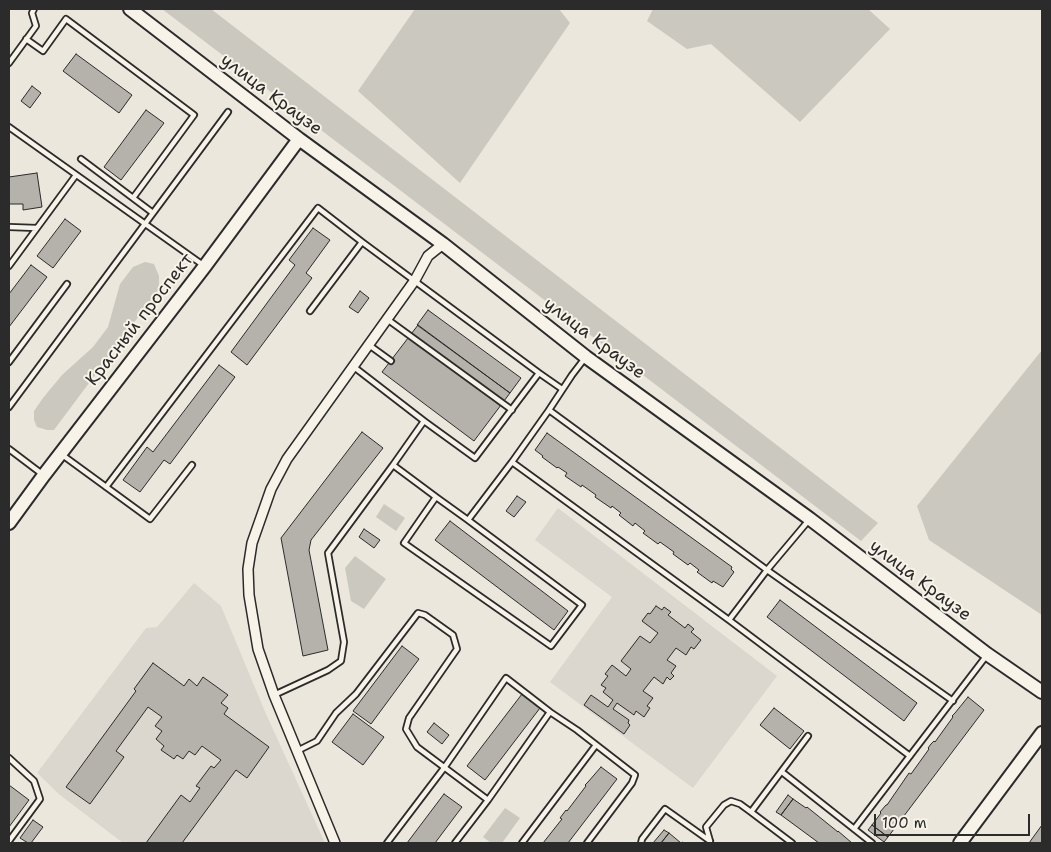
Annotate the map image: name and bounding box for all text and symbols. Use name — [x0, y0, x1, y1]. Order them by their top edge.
street label: улица Краузе — [216, 50, 326, 140]
street label: Красный проспект — [82, 250, 198, 390]
street label: улица Краузе — [539, 294, 649, 384]
street label: улица Краузе — [865, 536, 975, 626]
scale bar — [876, 804, 1032, 836]
text: 100 m — [882, 813, 927, 833]

